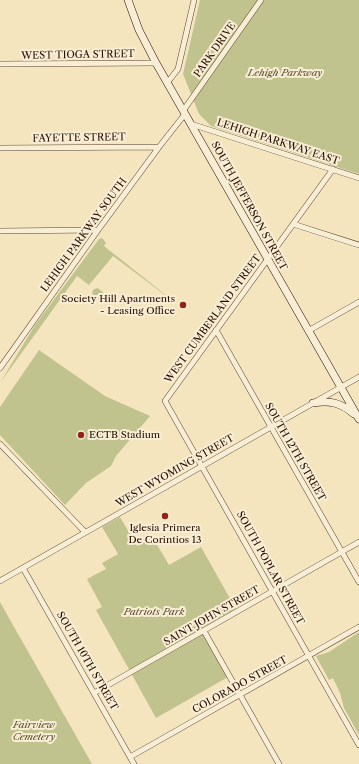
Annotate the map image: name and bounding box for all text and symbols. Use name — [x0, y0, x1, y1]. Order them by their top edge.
street label: PARK DRIVE — [192, 20, 238, 80]
street label: WEST TIOGA STREET — [21, 48, 135, 62]
park label: Lehigh Parkway — [248, 67, 322, 79]
street label: LEHIGH PARKWAY EAST — [215, 117, 341, 167]
street label: FAYETTE STREET — [32, 131, 126, 145]
street label: SOUTH JEFFERSON STREET — [208, 139, 290, 273]
street label: LEHIGH PARKWAY SOUTH — [39, 176, 129, 294]
street label: WEST CUMBERLAND STREET — [162, 252, 264, 386]
place label: Society Hill Apartments - Leasing Office — [61, 293, 175, 316]
marker: Society Hill Apartments - Leasing Office — [178, 300, 188, 310]
street label: SOUTH 12TH STREET — [262, 401, 328, 503]
place label: ECTB Stadium — [89, 429, 160, 441]
marker: ECTB Stadium — [76, 430, 86, 440]
street label: WEST WYOMING STREET — [114, 432, 236, 510]
street label: SOUTH POPLAR STREET — [234, 509, 306, 627]
marker: Iglesia Primera De Corintios 13 — [160, 511, 170, 521]
place label: Iglesia Primera De Corintios 13 — [128, 522, 202, 546]
street label: SAINT JOHN STREET — [162, 584, 262, 648]
park label: Patriots Park — [124, 606, 184, 618]
street label: SOUTH 10TH STREET — [54, 610, 120, 712]
street label: COLORADO STREET — [190, 654, 290, 716]
park label: Fairview Cemetery — [13, 719, 55, 742]

